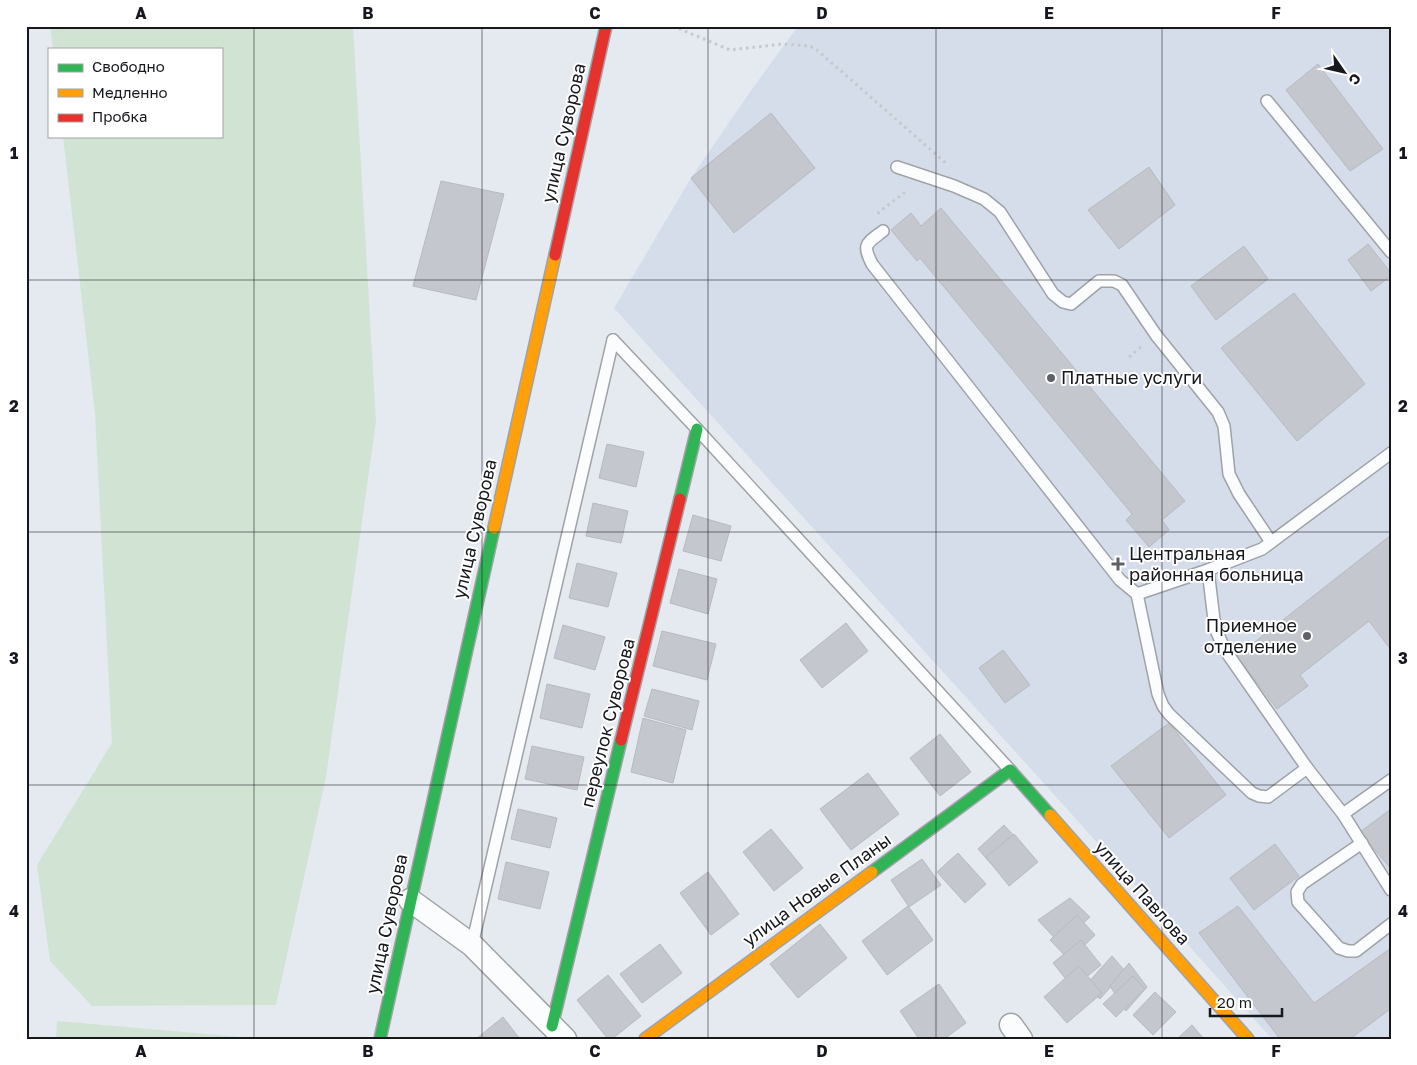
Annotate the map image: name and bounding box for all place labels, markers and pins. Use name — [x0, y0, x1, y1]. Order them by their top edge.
place label: Платные услуги — [1061, 366, 1202, 388]
marker: Платные услуги — [1045, 372, 1057, 384]
place label: Центральная районная больница — [1129, 542, 1304, 585]
marker: Центральная районная больница — [1111, 557, 1125, 571]
place label: Приемное отделение — [1204, 614, 1297, 657]
marker: Приемное отделение — [1301, 630, 1313, 642]

